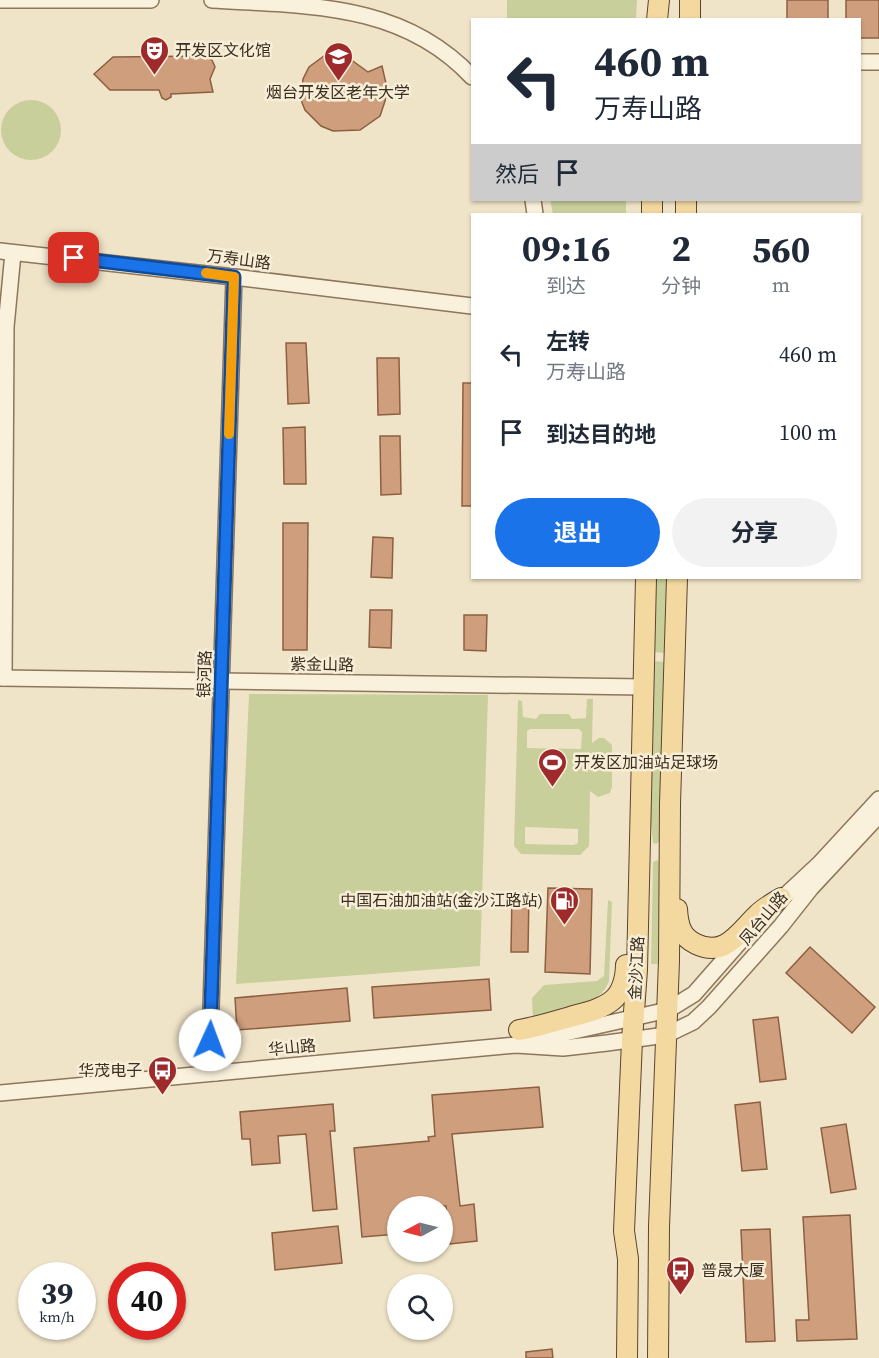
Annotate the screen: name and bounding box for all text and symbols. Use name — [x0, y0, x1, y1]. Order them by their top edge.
text: 460 m — [594, 32, 709, 90]
theatre icon: 开发区文化馆 — [138, 34, 170, 76]
place label: 开发区文化馆 — [175, 39, 271, 61]
school or university icon: 烟台开发区老年大学 — [322, 40, 354, 82]
icon: left — [495, 42, 573, 120]
place label: 烟台开发区老年大学 — [266, 81, 410, 103]
text: 万寿山路 — [594, 90, 702, 127]
icon: arrive — [551, 156, 584, 189]
text: 然后 — [495, 159, 539, 189]
text: 09:16 — [522, 224, 611, 273]
text: 2 — [671, 224, 691, 273]
text: 560 — [752, 225, 810, 274]
pin — [48, 232, 99, 283]
icon: arrive — [57, 241, 90, 274]
street label: 万寿山路 — [206, 244, 272, 274]
text: m — [772, 271, 790, 299]
text: 到达 — [546, 272, 586, 300]
text: 分钟 — [661, 272, 701, 300]
text: 左转 — [546, 326, 590, 356]
icon: left — [495, 338, 528, 371]
text: 460 m — [779, 339, 837, 369]
text: 万寿山路 — [546, 358, 626, 386]
icon: arrive — [495, 416, 528, 449]
text: 100 m — [779, 417, 837, 447]
text: 到达目的地 — [546, 419, 656, 449]
button: 退出 — [495, 498, 660, 567]
button: 分享 — [672, 498, 837, 567]
street label: 银河路 — [192, 650, 216, 698]
street label: 紫金山路 — [290, 652, 354, 676]
sports icon: 开发区加油站足球场 — [537, 746, 569, 788]
place label: 开发区加油站足球场 — [574, 751, 718, 773]
fuel station icon: 中国石油加油站(金沙江路站) — [548, 884, 580, 926]
street label: 凤台山路 — [734, 886, 792, 950]
place label: 中国石油加油站(金沙江路站) — [340, 889, 543, 911]
street label: 金沙江路 — [623, 935, 649, 1001]
position arrow — [178, 1008, 242, 1072]
street label: 华山路 — [267, 1034, 317, 1060]
bus stop icon: 华茂电子 — [147, 1054, 179, 1096]
place label: 华茂电子 — [78, 1059, 142, 1081]
north arrow — [387, 1196, 453, 1262]
map controls — [387, 1196, 453, 1340]
bus stop icon: 普晟大厦 — [664, 1254, 696, 1296]
place label: 普晟大厦 — [701, 1259, 765, 1281]
speed limit sign: 40 — [108, 1262, 186, 1340]
text: 39 — [41, 1273, 73, 1314]
button: search — [387, 1274, 453, 1340]
text: km/h — [39, 1306, 75, 1327]

